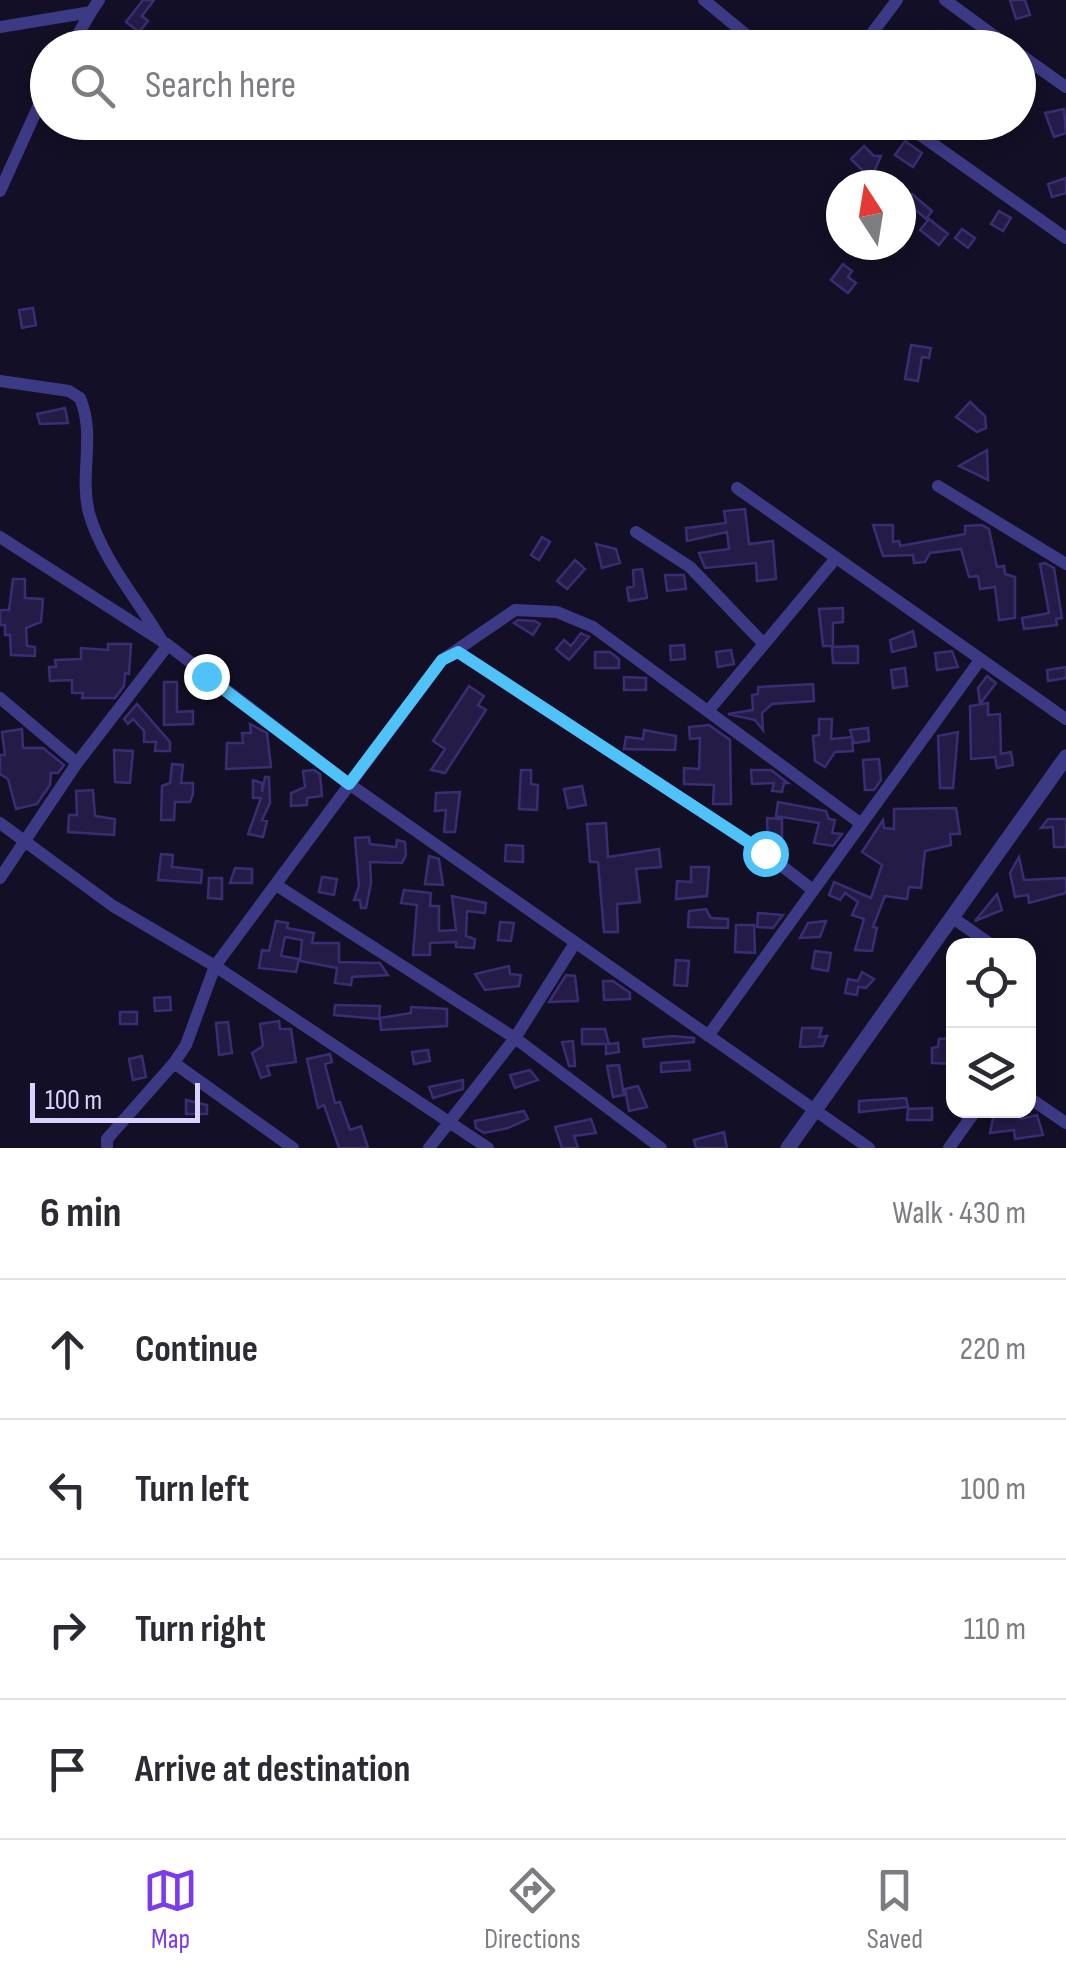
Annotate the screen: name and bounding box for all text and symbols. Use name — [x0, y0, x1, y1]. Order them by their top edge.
search box — [30, 30, 1036, 140]
icon: search — [65, 58, 120, 113]
text: Search here — [145, 63, 296, 108]
north arrow — [826, 170, 916, 260]
route end — [184, 654, 230, 700]
route start — [743, 831, 789, 877]
map controls — [946, 938, 1036, 1118]
button: locate — [946, 938, 1036, 1028]
button: layers — [946, 1028, 1036, 1118]
scale bar — [30, 1078, 200, 1122]
text: 100 m — [45, 1084, 102, 1117]
text: 6 min — [40, 1188, 121, 1239]
text: Walk · 430 m — [892, 1194, 1026, 1233]
icon: ahead — [40, 1322, 95, 1377]
text: Continue — [135, 1327, 258, 1372]
text: 220 m — [960, 1330, 1026, 1369]
icon: left — [40, 1462, 95, 1517]
text: Turn left — [135, 1467, 249, 1512]
text: 100 m — [961, 1470, 1026, 1509]
icon: right — [40, 1602, 95, 1657]
text: Turn right — [135, 1607, 266, 1652]
text: 110 m — [964, 1610, 1026, 1649]
icon: arrive — [40, 1742, 95, 1797]
text: Arrive at destination — [135, 1747, 410, 1792]
tab: Map — [143, 1863, 198, 1956]
tab: Directions — [484, 1863, 581, 1956]
tab: Saved — [867, 1863, 923, 1956]

